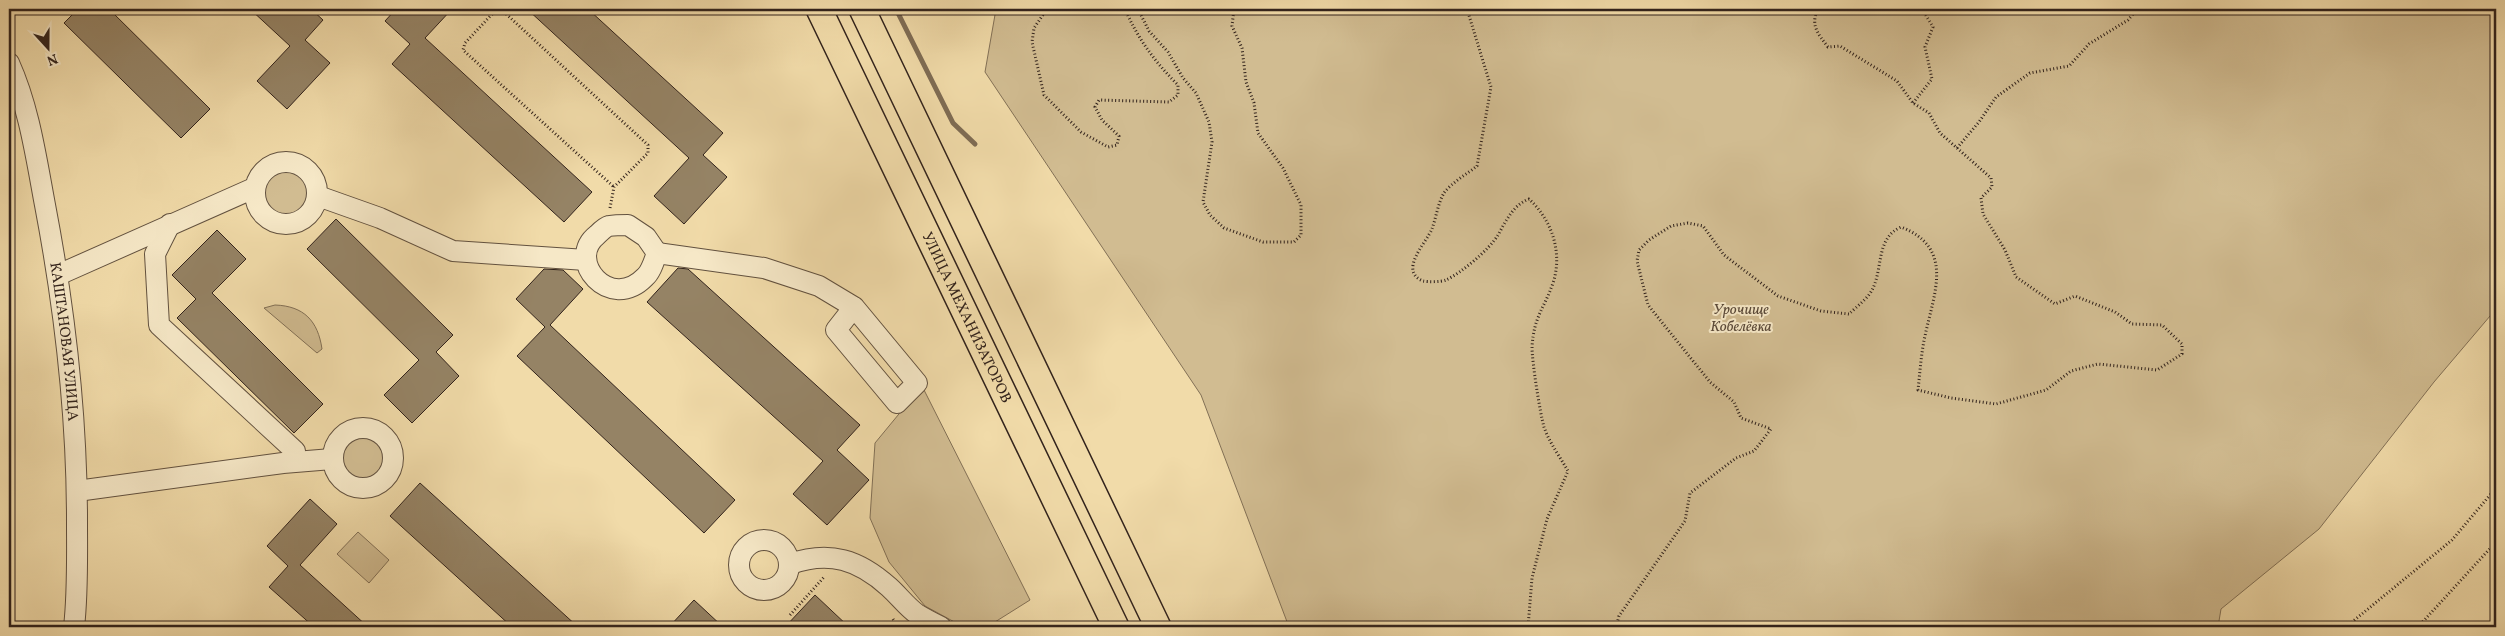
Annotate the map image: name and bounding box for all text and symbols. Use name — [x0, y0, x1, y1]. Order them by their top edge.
north arrow — [22, 22, 72, 72]
text: N — [44, 48, 60, 69]
street label: УЛИЦА МЕХАНИЗАТОРОВ — [916, 229, 1016, 407]
street label: КАШТАНОВАЯ УЛИЦА — [43, 261, 83, 422]
park label: Урочище Кобелёвка — [1710, 300, 1772, 338]

